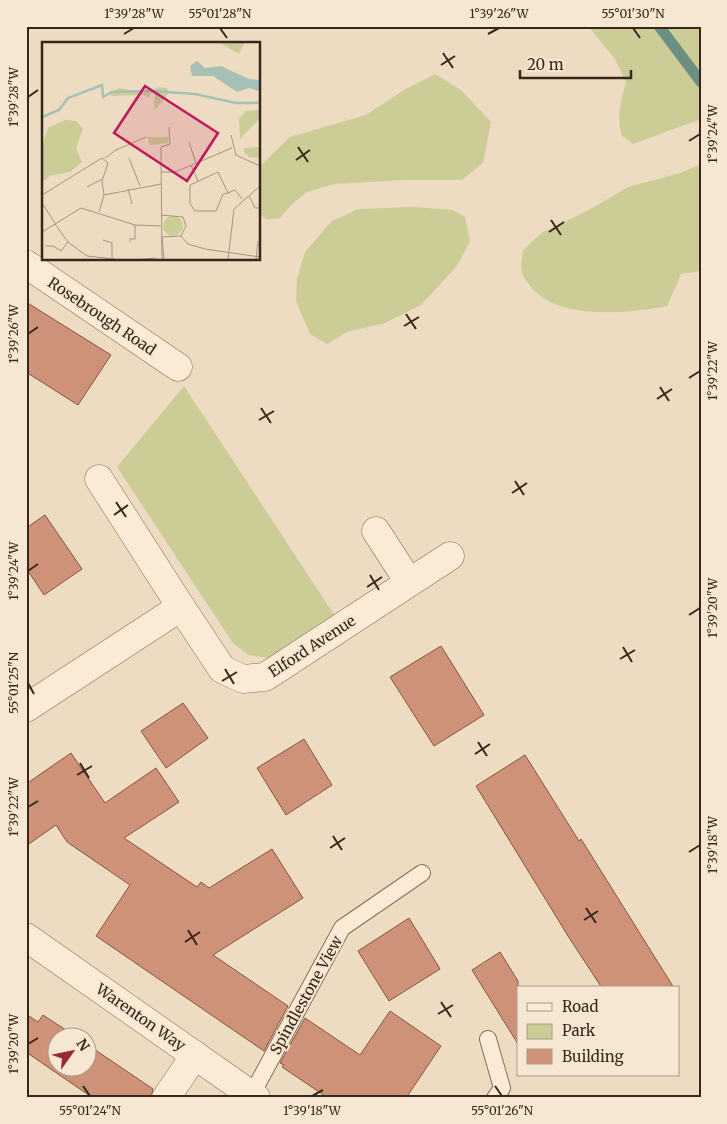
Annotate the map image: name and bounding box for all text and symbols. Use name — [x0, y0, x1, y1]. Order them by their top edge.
text: 1°39'28"W — [104, 6, 165, 21]
text: 55°01'28"N — [189, 6, 252, 21]
text: 1°39'26"W — [470, 6, 529, 21]
text: 55°01'30"N — [601, 6, 665, 21]
inset map — [42, 42, 260, 260]
scale bar — [520, 48, 631, 80]
text: 20 m — [527, 55, 564, 74]
text: 1°39'28"W — [6, 66, 21, 127]
text: 1°39'24"W — [705, 104, 720, 163]
street label: Rosebrough Road — [44, 273, 160, 359]
text: 1°39'26"W — [6, 304, 21, 363]
text: 1°39'22"W — [705, 340, 720, 401]
text: 1°39'24"W — [6, 541, 21, 600]
text: 1°39'20"W — [705, 577, 720, 638]
street label: Elford Avenue — [265, 611, 359, 681]
text: 55°01'25"N — [6, 651, 21, 714]
text: 1°39'22"W — [6, 776, 21, 837]
text: 1°39'18"W — [705, 815, 720, 874]
street label: Spindlestone View — [266, 932, 347, 1058]
street label: Warenton Way — [92, 979, 190, 1055]
legend — [517, 986, 680, 1076]
text: Road — [562, 997, 598, 1016]
text: 1°39'20"W — [6, 1013, 21, 1074]
text: Park — [562, 1021, 596, 1040]
north arrow — [48, 1026, 98, 1076]
text: N — [72, 1035, 93, 1054]
text: Building — [562, 1047, 624, 1066]
text: 55°01'24"N — [59, 1103, 122, 1118]
text: 1°39'18"W — [283, 1103, 342, 1118]
text: 55°01'26"N — [471, 1103, 534, 1118]

